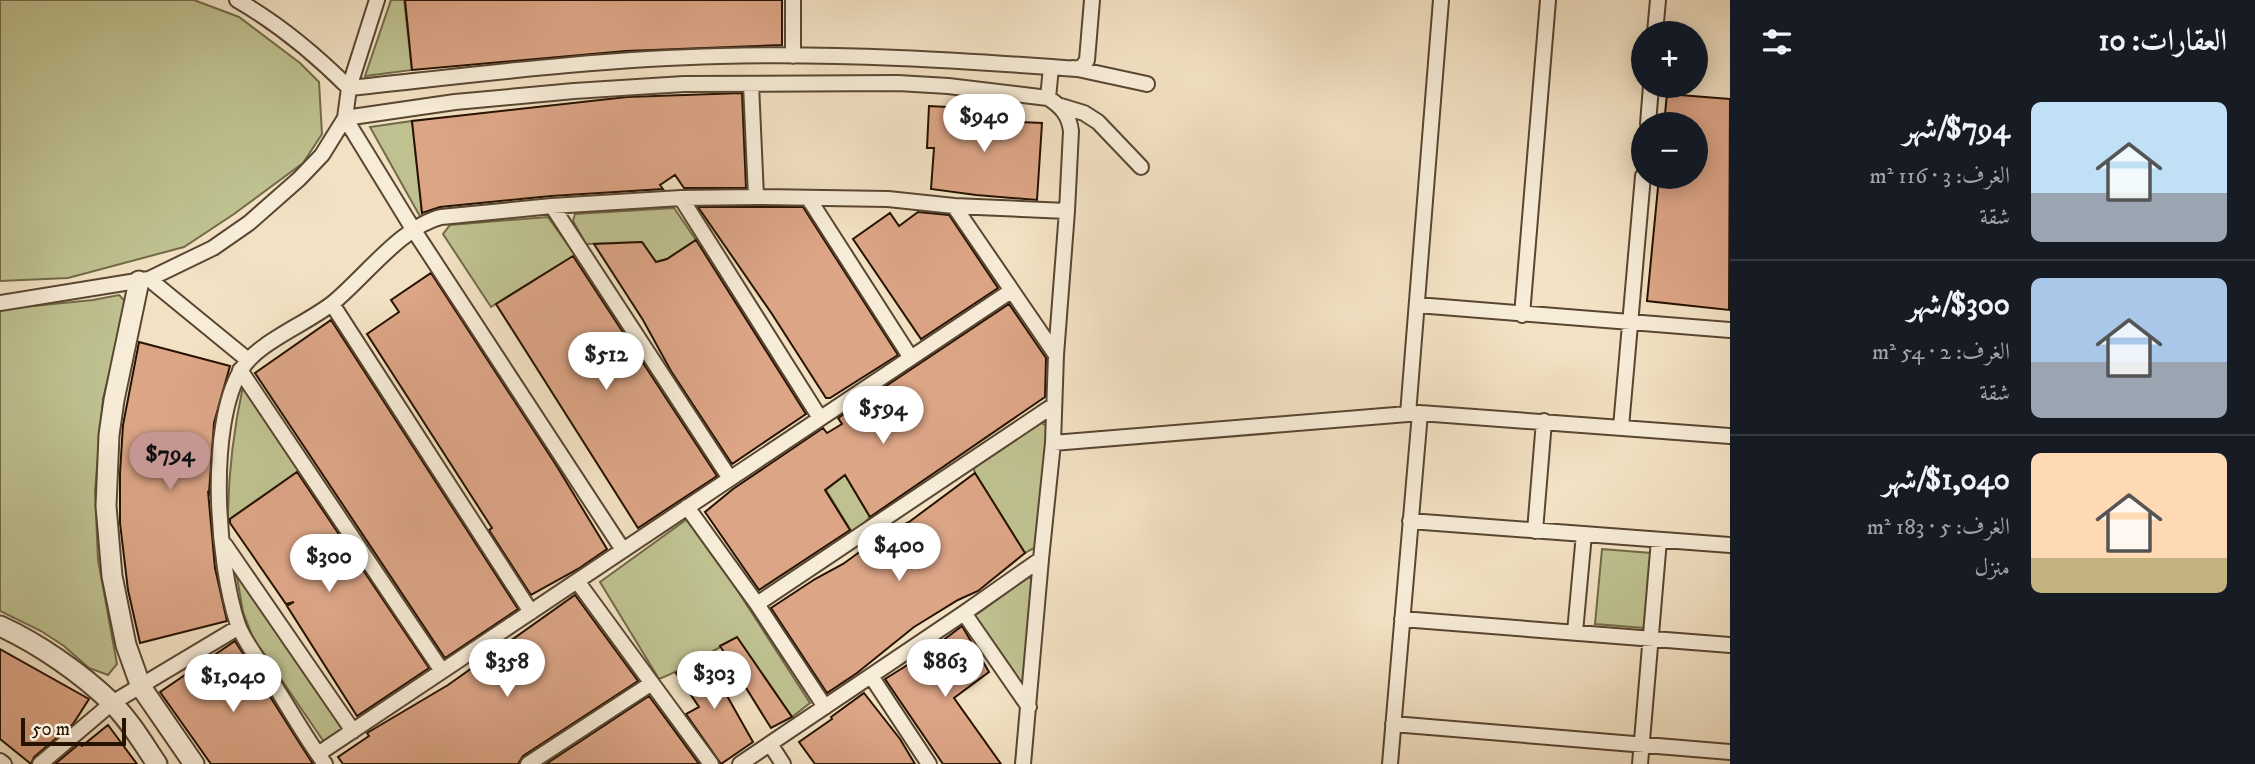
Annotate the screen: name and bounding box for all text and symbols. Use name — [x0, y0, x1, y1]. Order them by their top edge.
map controls — [1631, 21, 1708, 189]
button: + — [1631, 21, 1708, 98]
icon: filters — [1758, 23, 1796, 61]
text: العقارات: 10 — [2098, 23, 2227, 60]
pin: $940 — [943, 94, 1025, 154]
text: $940 — [959, 102, 1009, 131]
text: $794/شهر — [1903, 111, 2010, 148]
button: − — [1631, 112, 1708, 189]
icon: home — [2087, 130, 2171, 214]
text: الغرف: 3 · 116 m² — [1869, 162, 2010, 191]
text: شقة — [1980, 203, 2010, 232]
text: $300/شهر — [1908, 287, 2010, 324]
icon: home — [2087, 306, 2171, 390]
pin: $512 — [565, 332, 647, 392]
text: الغرف: 2 · 54 m² — [1872, 338, 2010, 367]
text: $512 — [584, 340, 628, 369]
text: شقة — [1980, 379, 2010, 408]
pin: $594 — [842, 386, 924, 446]
text: $594 — [859, 394, 907, 423]
pin: $794 — [129, 433, 211, 492]
text: $794 — [145, 440, 195, 469]
text: $1,040/شهر — [1882, 462, 2010, 499]
icon: home — [2087, 481, 2171, 565]
text: الغرف: 5 · 183 m² — [1867, 513, 2010, 542]
pin: $400 — [858, 524, 940, 583]
text: $400 — [874, 531, 924, 560]
pin: $300 — [288, 534, 370, 594]
text: $300 — [306, 542, 352, 571]
text: منزل — [1975, 554, 2010, 583]
pin: $358 — [466, 640, 548, 699]
pin: $863 — [904, 640, 986, 699]
text: $358 — [485, 647, 529, 676]
text: $863 — [923, 647, 967, 676]
pin: $303 — [673, 652, 755, 711]
pin: $1,040 — [176, 654, 290, 714]
text: $303 — [693, 659, 735, 688]
text: $1,040 — [200, 662, 266, 691]
scale bar — [21, 715, 126, 747]
text: 50 m — [32, 718, 70, 741]

